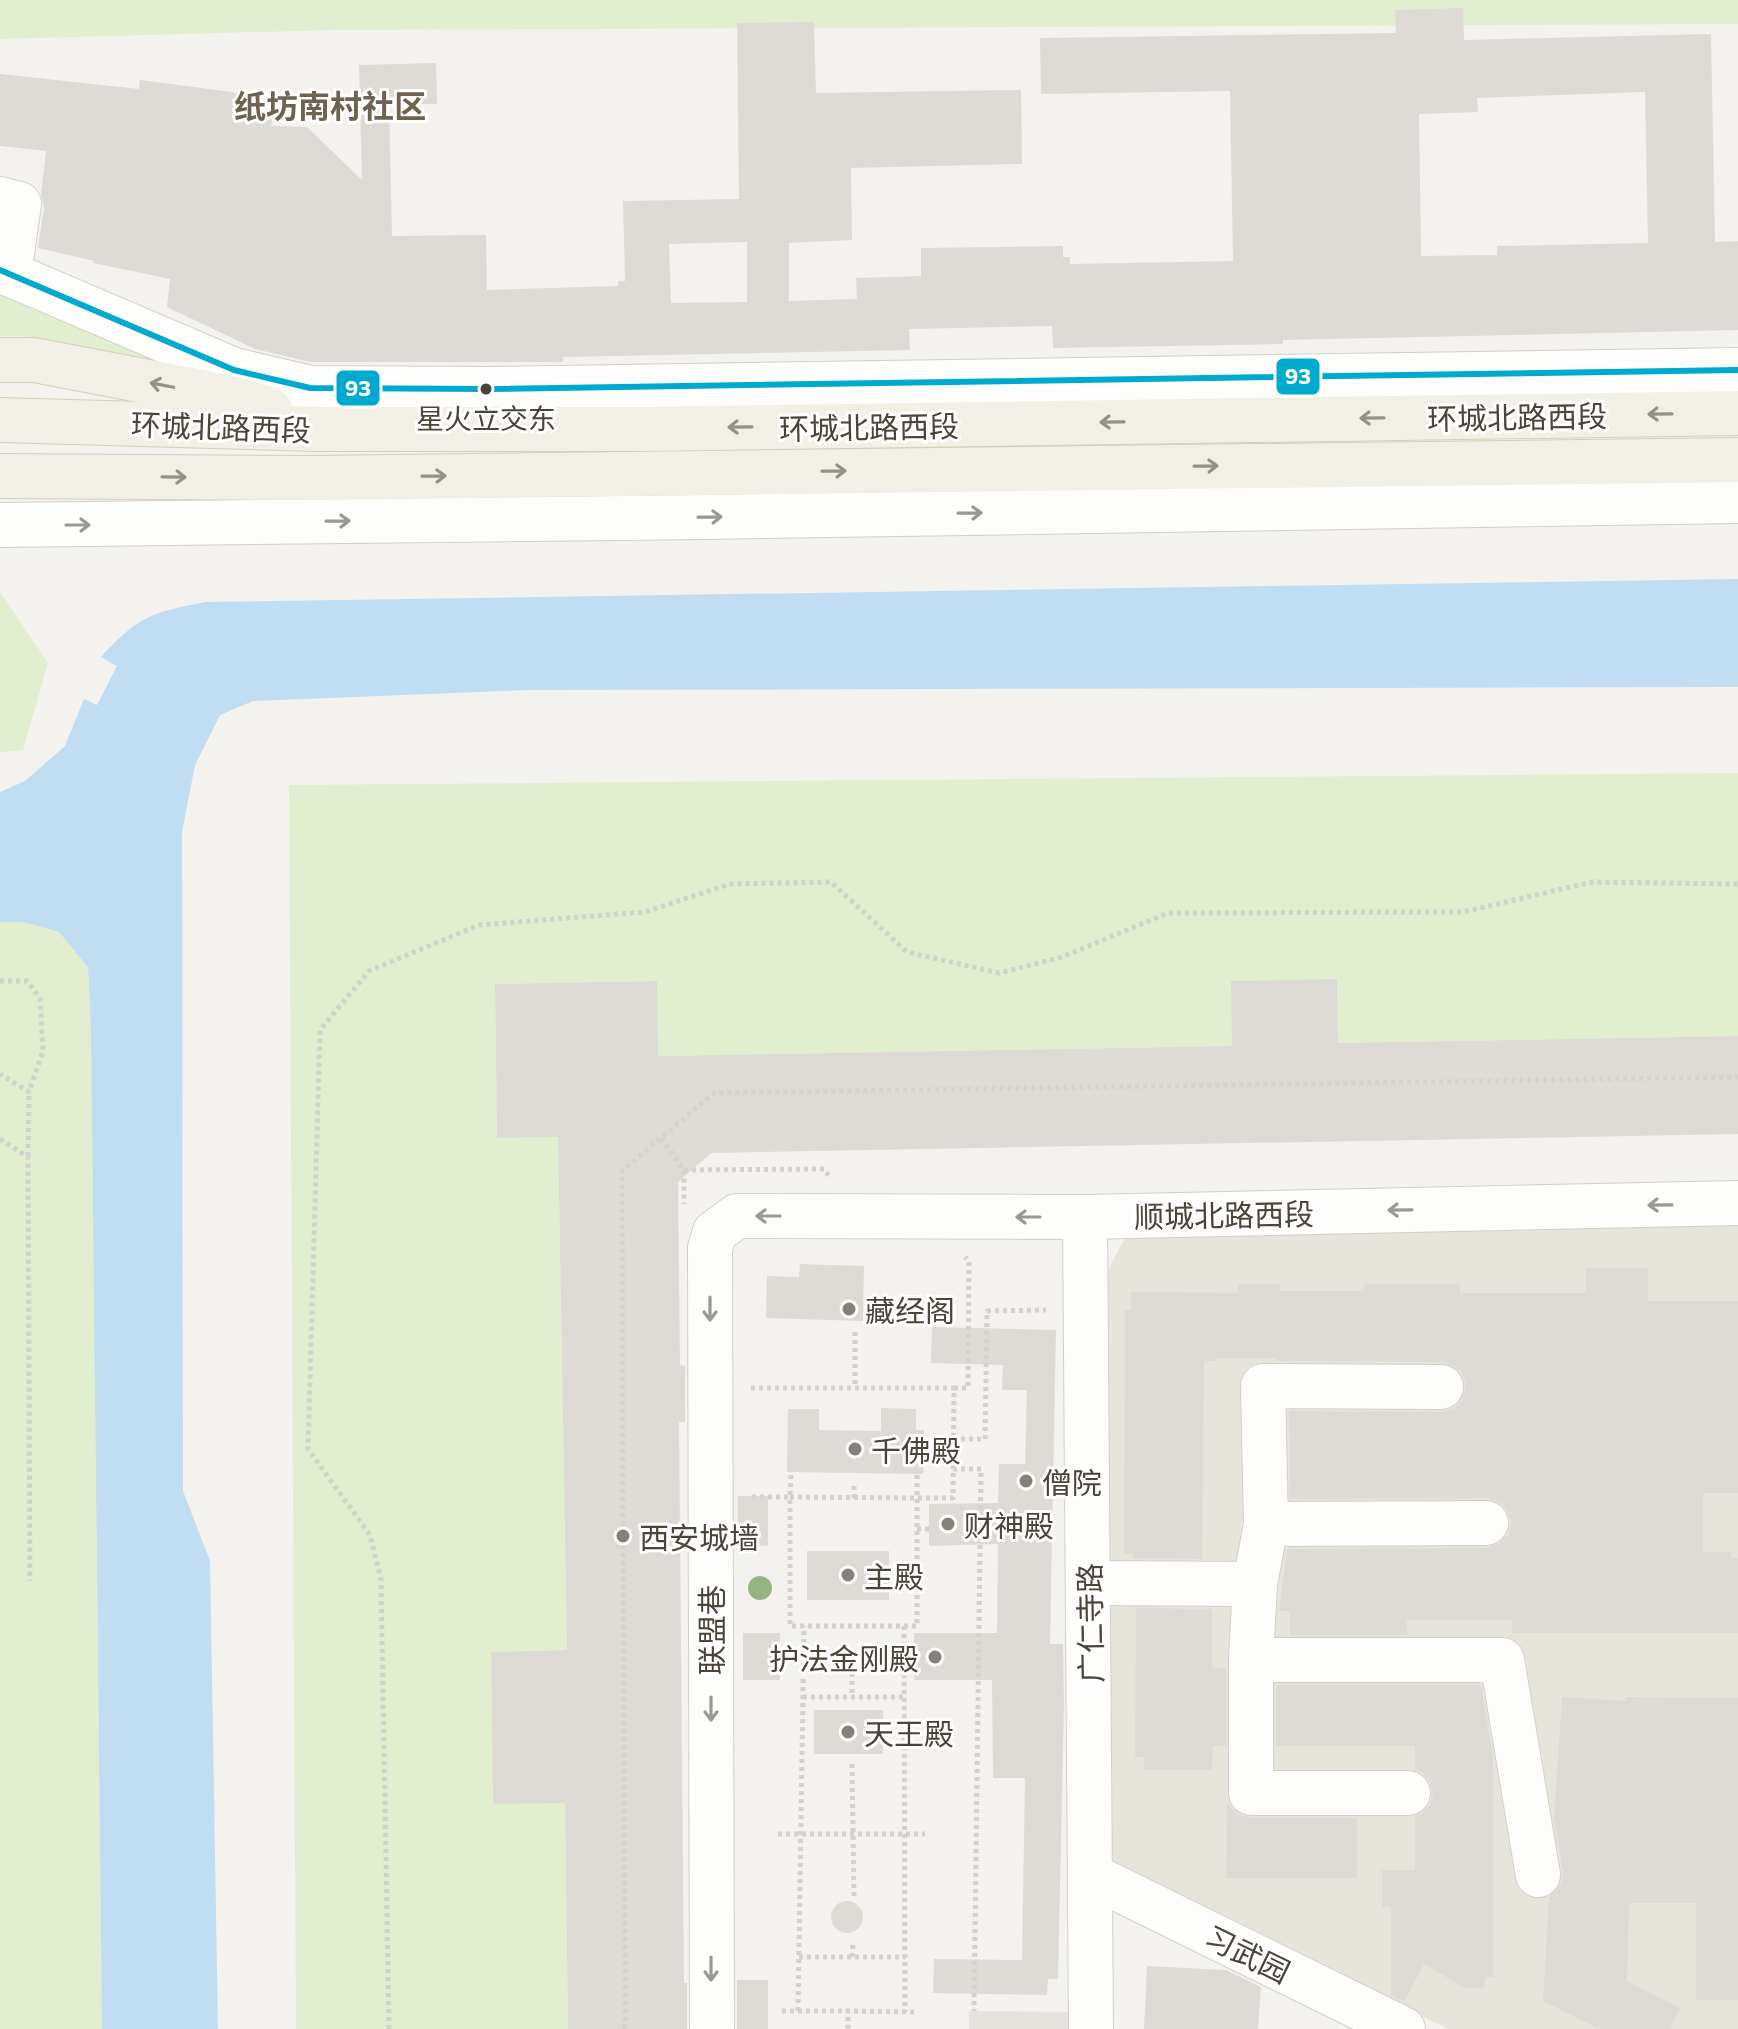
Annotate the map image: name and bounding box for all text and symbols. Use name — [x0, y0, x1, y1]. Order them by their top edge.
district label: 纸坊南村社区 — [234, 85, 426, 125]
line badge: 93 — [1275, 357, 1321, 396]
text: 93 — [1285, 362, 1311, 389]
line badge: 93 — [335, 369, 381, 407]
text: 93 — [345, 374, 371, 401]
one-way arrow — [150, 376, 175, 391]
marker: 星火立交东 — [478, 381, 494, 397]
street label: 环城北路西段 — [1427, 396, 1607, 436]
place label: 星火立交东 — [416, 401, 556, 435]
street label: 环城北路西段 — [130, 404, 312, 448]
street label: 环城北路西段 — [779, 406, 959, 446]
one-way arrow — [1647, 406, 1674, 422]
one-way arrow — [1359, 410, 1386, 426]
one-way arrow — [1099, 414, 1126, 430]
one-way arrow — [727, 420, 754, 435]
one-way arrow — [1192, 458, 1219, 474]
one-way arrow — [820, 463, 847, 478]
one-way arrow — [420, 468, 447, 484]
one-way arrow — [160, 469, 187, 485]
one-way arrow — [956, 505, 983, 521]
one-way arrow — [696, 509, 723, 525]
one-way arrow — [324, 514, 351, 529]
one-way arrow — [64, 517, 91, 532]
street label: 顺城北路西段 — [1134, 1194, 1314, 1234]
one-way arrow — [1647, 1197, 1674, 1212]
one-way arrow — [1387, 1202, 1414, 1218]
one-way arrow — [755, 1208, 782, 1224]
one-way arrow — [1015, 1209, 1042, 1225]
place label: 藏经阁 — [865, 1291, 955, 1328]
one-way arrow — [702, 1295, 718, 1322]
marker: 藏经阁 — [840, 1300, 858, 1318]
place label: 千佛殿 — [871, 1431, 961, 1468]
marker: 千佛殿 — [846, 1440, 864, 1458]
place label: 僧院 — [1042, 1463, 1102, 1500]
marker: 僧院 — [1017, 1472, 1035, 1490]
place label: 财神殿 — [964, 1506, 1054, 1543]
marker: 财神殿 — [939, 1515, 957, 1533]
place label: 西安城墙 — [639, 1518, 759, 1555]
marker: 西安城墙 — [614, 1527, 632, 1545]
place label: 主殿 — [864, 1557, 924, 1594]
street label: 广仁寺路 — [1069, 1563, 1109, 1683]
marker: 主殿 — [839, 1566, 857, 1584]
street label: 联盟巷 — [692, 1585, 729, 1675]
place label: 护法金刚殿 — [769, 1639, 919, 1676]
marker: 护法金刚殿 — [926, 1648, 944, 1666]
one-way arrow — [703, 1695, 719, 1722]
place label: 天王殿 — [864, 1714, 954, 1751]
marker: 天王殿 — [839, 1723, 857, 1741]
street label: 习武园 — [1199, 1917, 1297, 1989]
one-way arrow — [703, 1955, 719, 1982]

